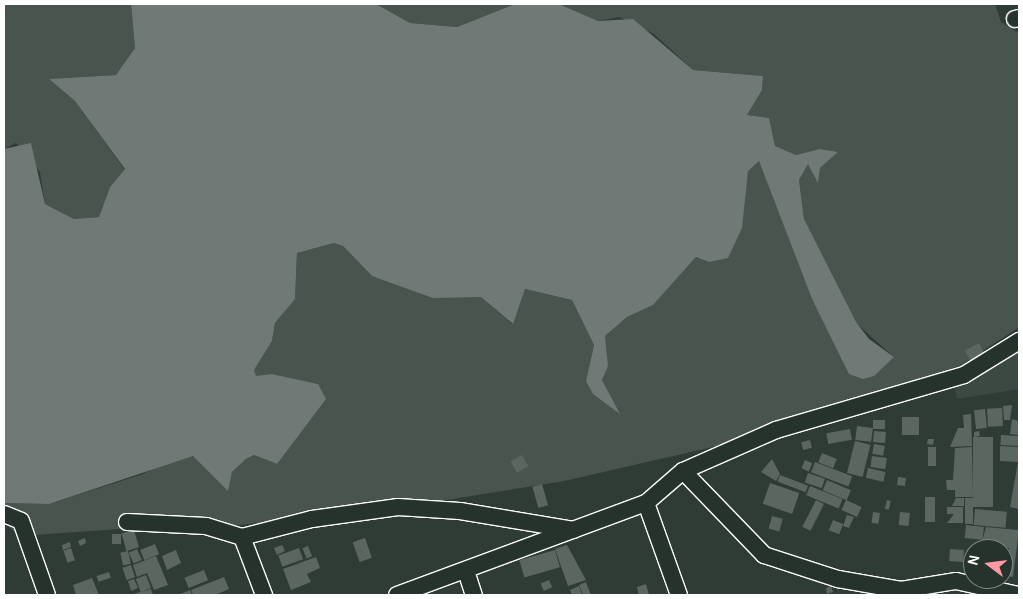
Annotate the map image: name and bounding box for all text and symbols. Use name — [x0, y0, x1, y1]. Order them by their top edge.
north arrow — [963, 539, 1013, 589]
text: N — [965, 553, 983, 567]

